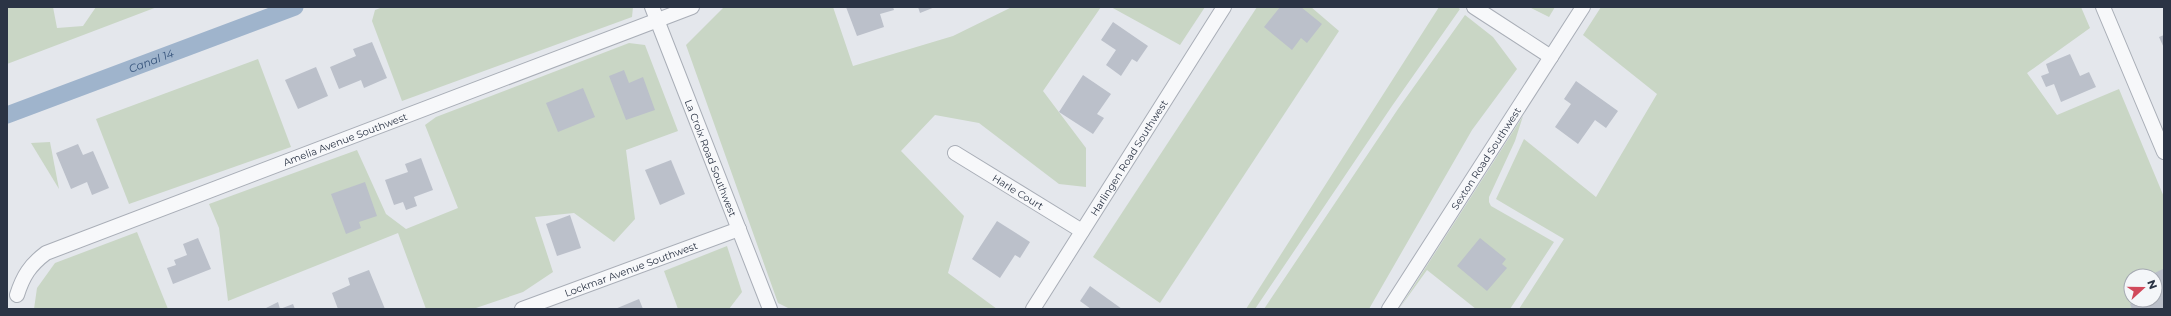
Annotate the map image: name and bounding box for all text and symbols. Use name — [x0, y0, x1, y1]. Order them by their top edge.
water label: Canal 14 — [127, 46, 176, 76]
street label: La Croix Road Southwest — [682, 98, 739, 219]
street label: Harlingen Road Southwest — [1088, 98, 1171, 218]
street label: Sexton Road Southwest — [1448, 105, 1524, 212]
street label: Amelia Avenue Southwest — [281, 110, 409, 169]
street label: Harle Court — [990, 172, 1046, 213]
street label: Lockmar Avenue Southwest — [563, 239, 699, 300]
north arrow — [2123, 268, 2163, 308]
text: N — [2144, 278, 2160, 291]

